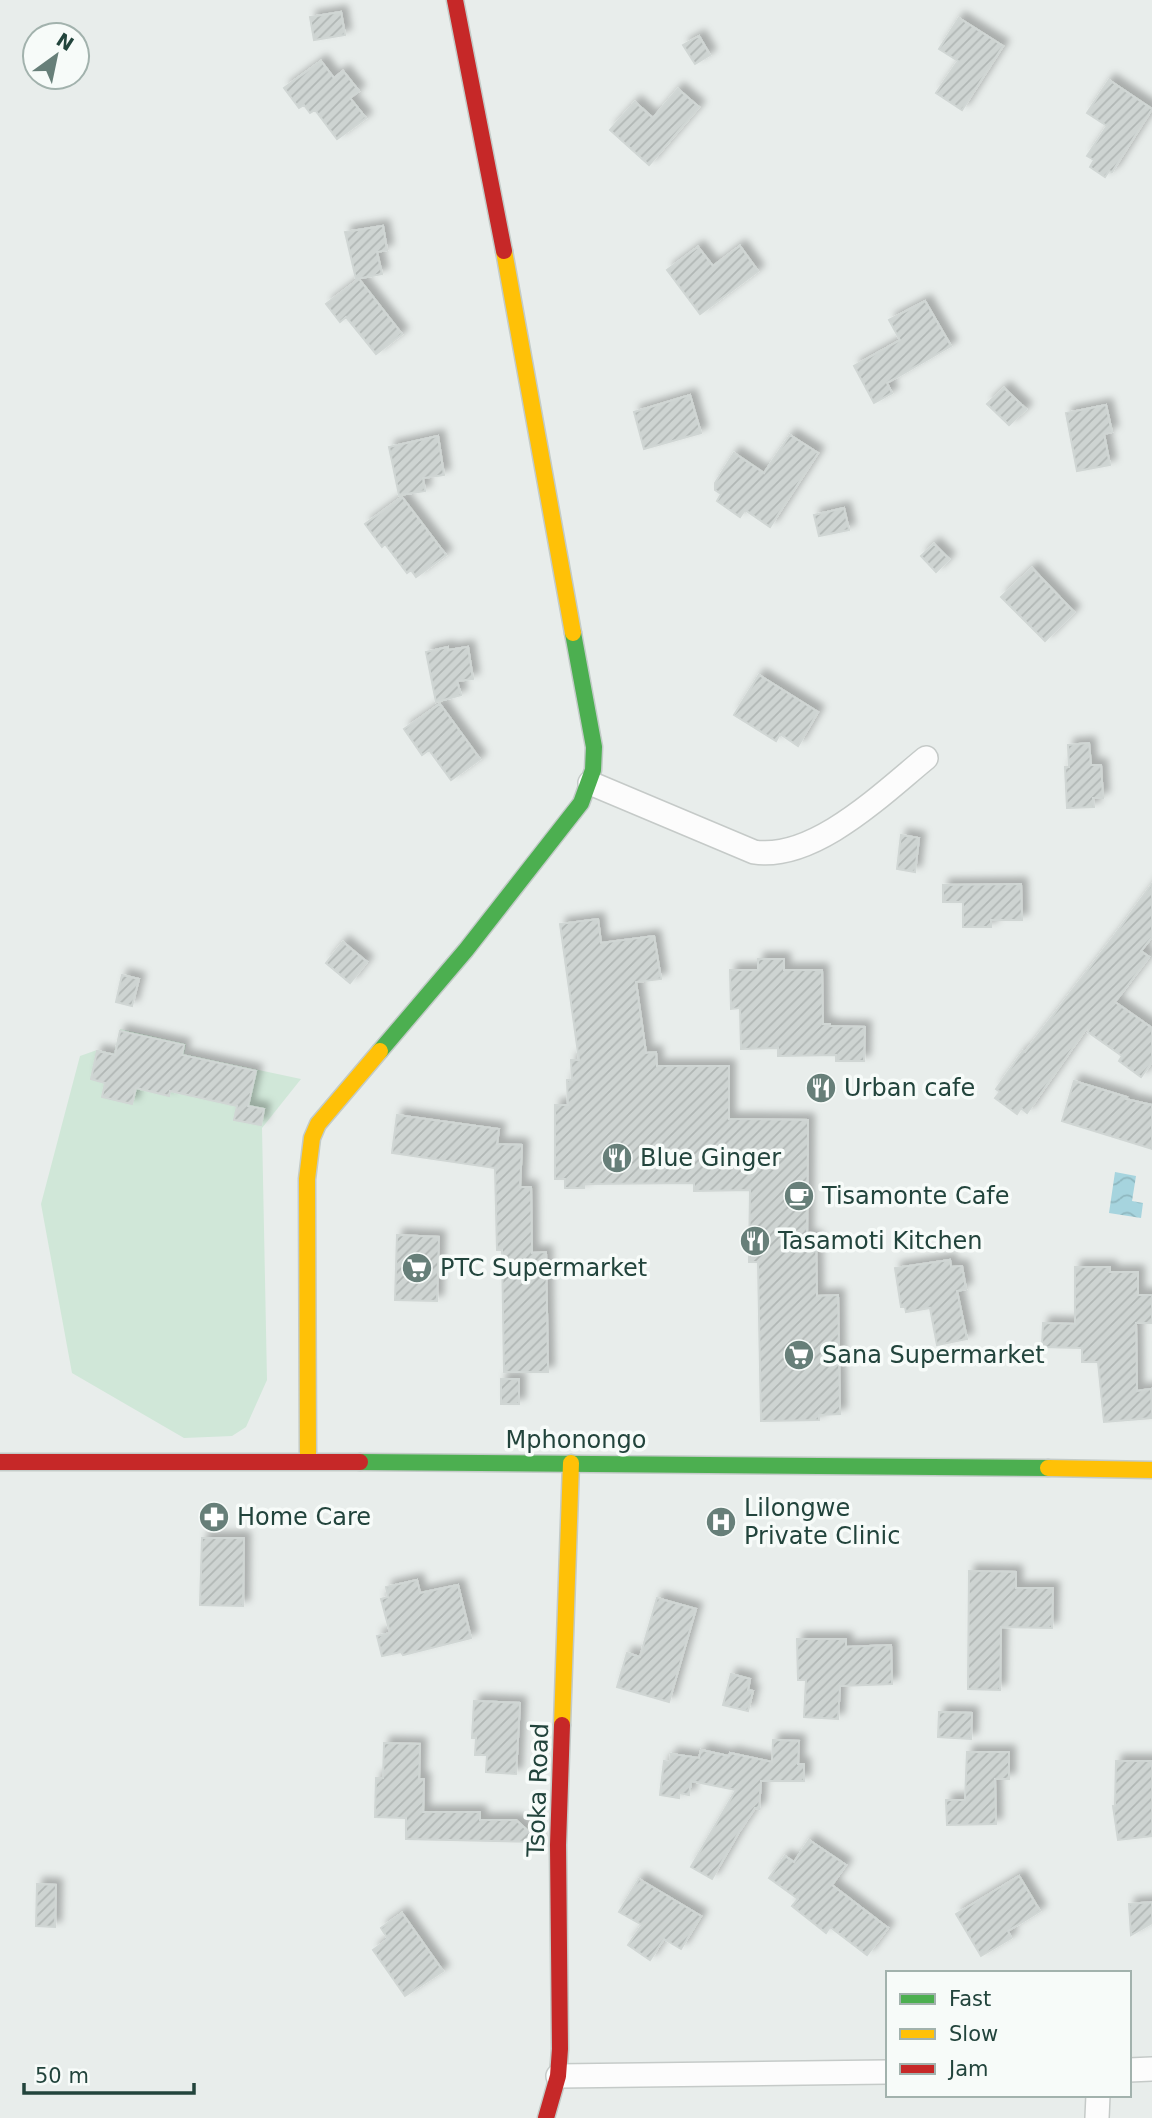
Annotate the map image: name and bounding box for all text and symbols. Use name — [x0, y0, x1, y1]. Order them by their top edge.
north arrow — [21, 21, 91, 91]
text: N — [53, 28, 78, 55]
restaurant icon: Urban cafe — [804, 1071, 838, 1105]
place label: Urban cafe — [844, 1074, 975, 1102]
restaurant icon: Blue Ginger — [600, 1141, 634, 1175]
place label: Blue Ginger — [640, 1144, 781, 1172]
cafe icon: Tisamonte Cafe — [782, 1179, 816, 1213]
place label: Tisamonte Cafe — [821, 1182, 1010, 1210]
restaurant icon: Tasamoti Kitchen — [738, 1224, 772, 1258]
place label: Tasamoti Kitchen — [777, 1227, 983, 1255]
supermarket icon: PTC Supermarket — [400, 1251, 434, 1285]
place label: PTC Supermarket — [440, 1254, 647, 1282]
supermarket icon: Sana Supermarket — [782, 1338, 816, 1372]
place label: Sana Supermarket — [822, 1341, 1045, 1369]
street label: Mphonongo — [506, 1426, 646, 1454]
place label: Lilongwe Private Clinic — [744, 1494, 900, 1550]
pharmacy icon: Home Care — [197, 1500, 231, 1534]
place label: Home Care — [237, 1503, 371, 1531]
hospital icon: Lilongwe Private Clinic — [704, 1505, 738, 1539]
street label: Tsoka Road — [522, 1723, 554, 1858]
legend — [886, 1971, 1131, 2097]
text: Fast — [949, 1987, 991, 2011]
text: Slow — [949, 2022, 998, 2046]
scale bar — [24, 2052, 194, 2096]
text: Jam — [947, 2057, 989, 2081]
text: 50 m — [35, 2064, 89, 2088]

